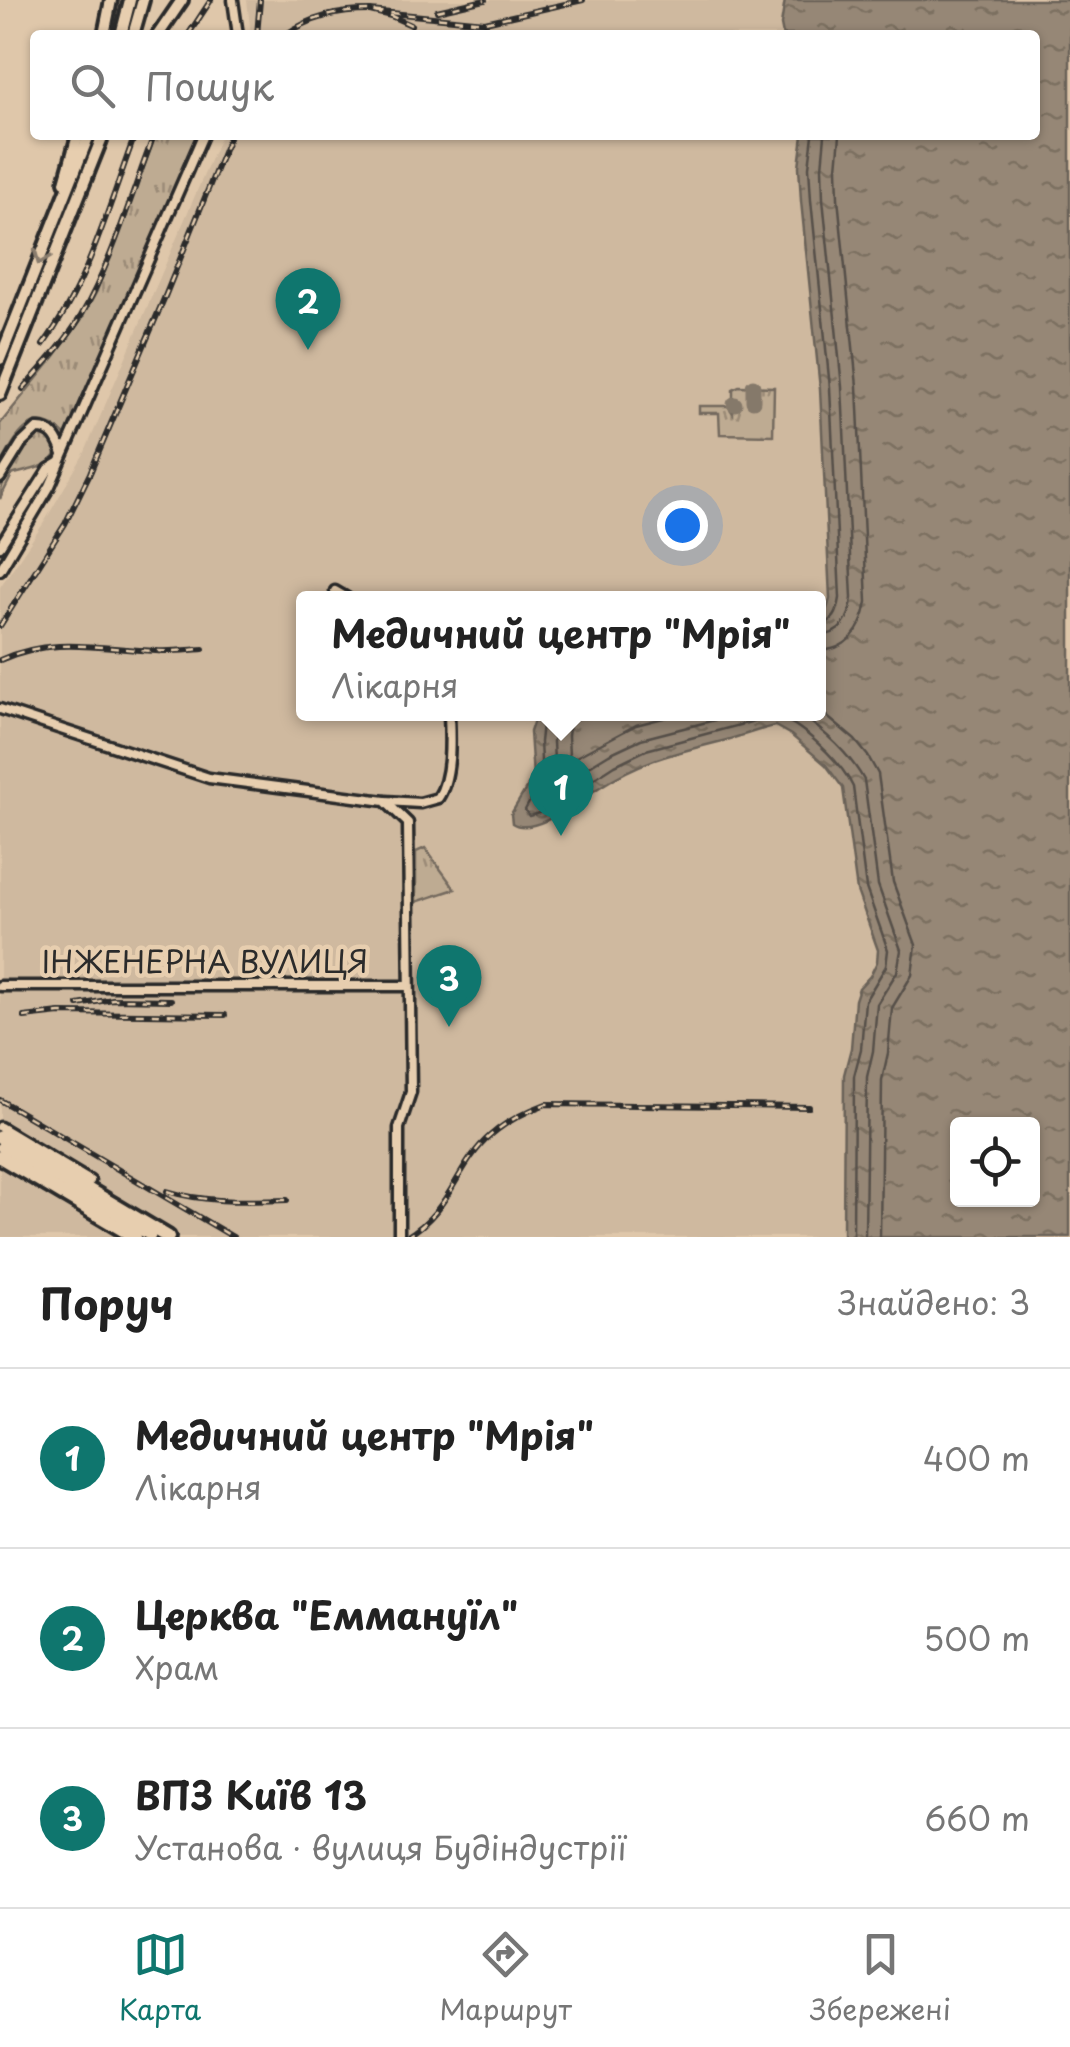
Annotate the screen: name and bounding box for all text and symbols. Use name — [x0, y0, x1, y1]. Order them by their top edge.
search box — [30, 30, 1040, 140]
text: Пошук — [145, 57, 274, 114]
icon: search — [65, 58, 120, 113]
one-way arrow — [32, 249, 52, 266]
pin: 2 — [276, 268, 340, 350]
your location — [657, 500, 708, 551]
popup — [296, 591, 826, 721]
text: Медичний центр "Мрія" — [332, 604, 790, 661]
text: Лікарня — [332, 661, 458, 709]
pin: 1 — [528, 754, 594, 836]
street label: ІНЖЕНЕРНА ВУЛИЦЯ — [42, 938, 368, 983]
pin: 3 — [416, 944, 482, 1027]
map controls — [950, 1117, 1040, 1207]
button: locate — [950, 1117, 1040, 1207]
text: Поруч — [40, 1271, 174, 1334]
text: Знайдено: 3 — [838, 1278, 1030, 1326]
text: Медичний центр "Мрія" — [135, 1406, 594, 1463]
text: 1 — [65, 1434, 80, 1482]
text: 400 m — [923, 1434, 1030, 1482]
text: Лікарня — [135, 1463, 262, 1511]
text: Церква "Еммануїл" — [135, 1586, 518, 1643]
text: 2 — [61, 1614, 84, 1662]
text: 500 m — [924, 1614, 1030, 1662]
text: Храм — [135, 1643, 220, 1691]
text: ВПЗ Київ 13 — [135, 1766, 367, 1823]
text: 3 — [62, 1794, 83, 1842]
text: 660 m — [924, 1794, 1030, 1842]
text: Установа · вулиця Будіндустрії — [135, 1823, 626, 1871]
tab: Карта — [119, 1927, 201, 2030]
tab: Маршрут — [439, 1927, 572, 2030]
tab: Збережені — [810, 1927, 951, 2030]

